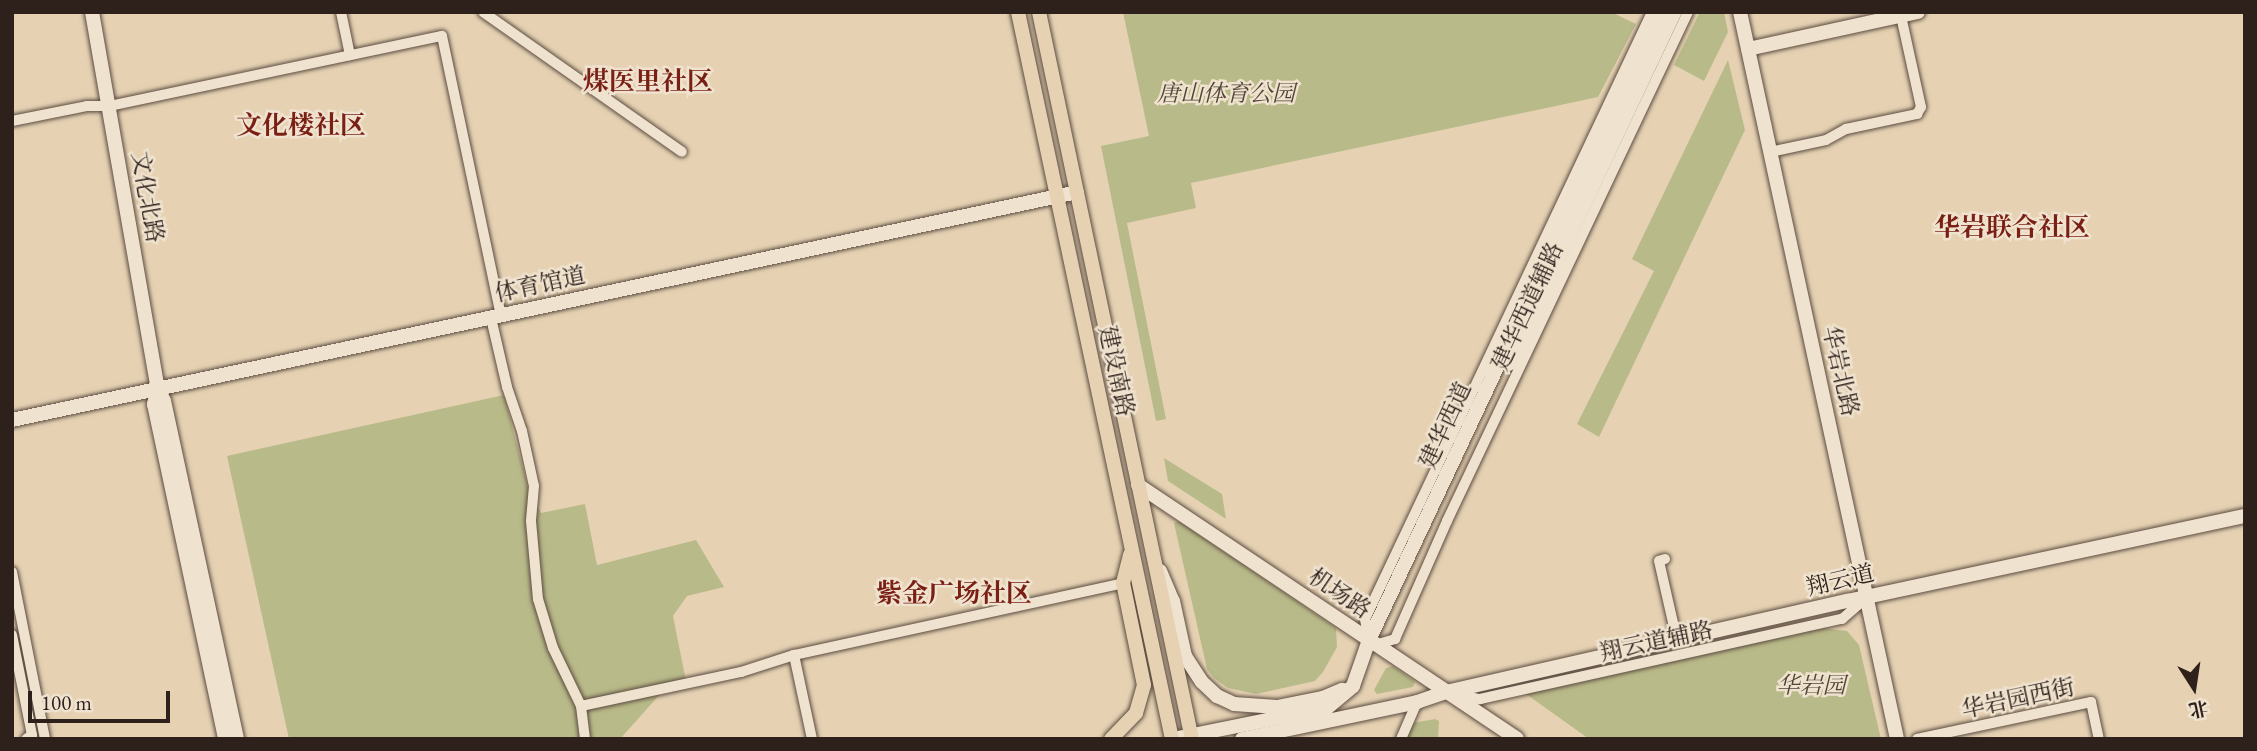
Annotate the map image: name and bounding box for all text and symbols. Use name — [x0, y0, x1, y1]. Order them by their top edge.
district label: 煤医里社区 — [583, 66, 713, 98]
park label: 唐山体育公园 — [1157, 79, 1295, 107]
district label: 文化楼社区 — [236, 110, 366, 142]
street label: 文化北路 — [126, 149, 170, 245]
district label: 华岩联合社区 — [1934, 212, 2090, 244]
street label: 建华西道辅路 — [1485, 238, 1569, 374]
street label: 体育馆道 — [492, 261, 588, 307]
street label: 建设南路 — [1094, 323, 1140, 419]
street label: 华岩北路 — [1817, 323, 1865, 419]
street label: 建华西道 — [1413, 377, 1477, 473]
street label: 翔云道 — [1803, 559, 1877, 601]
street label: 机场路 — [1304, 562, 1376, 624]
district label: 紫金广场社区 — [876, 578, 1032, 610]
street label: 翔云道辅路 — [1597, 616, 1715, 666]
north arrow — [2159, 653, 2229, 723]
park label: 华岩园 — [1777, 671, 1845, 699]
street label: 华岩园西街 — [1959, 673, 2077, 723]
scale bar — [32, 678, 173, 722]
text: 100 m — [41, 689, 92, 716]
text: 北 — [2187, 695, 2210, 723]

